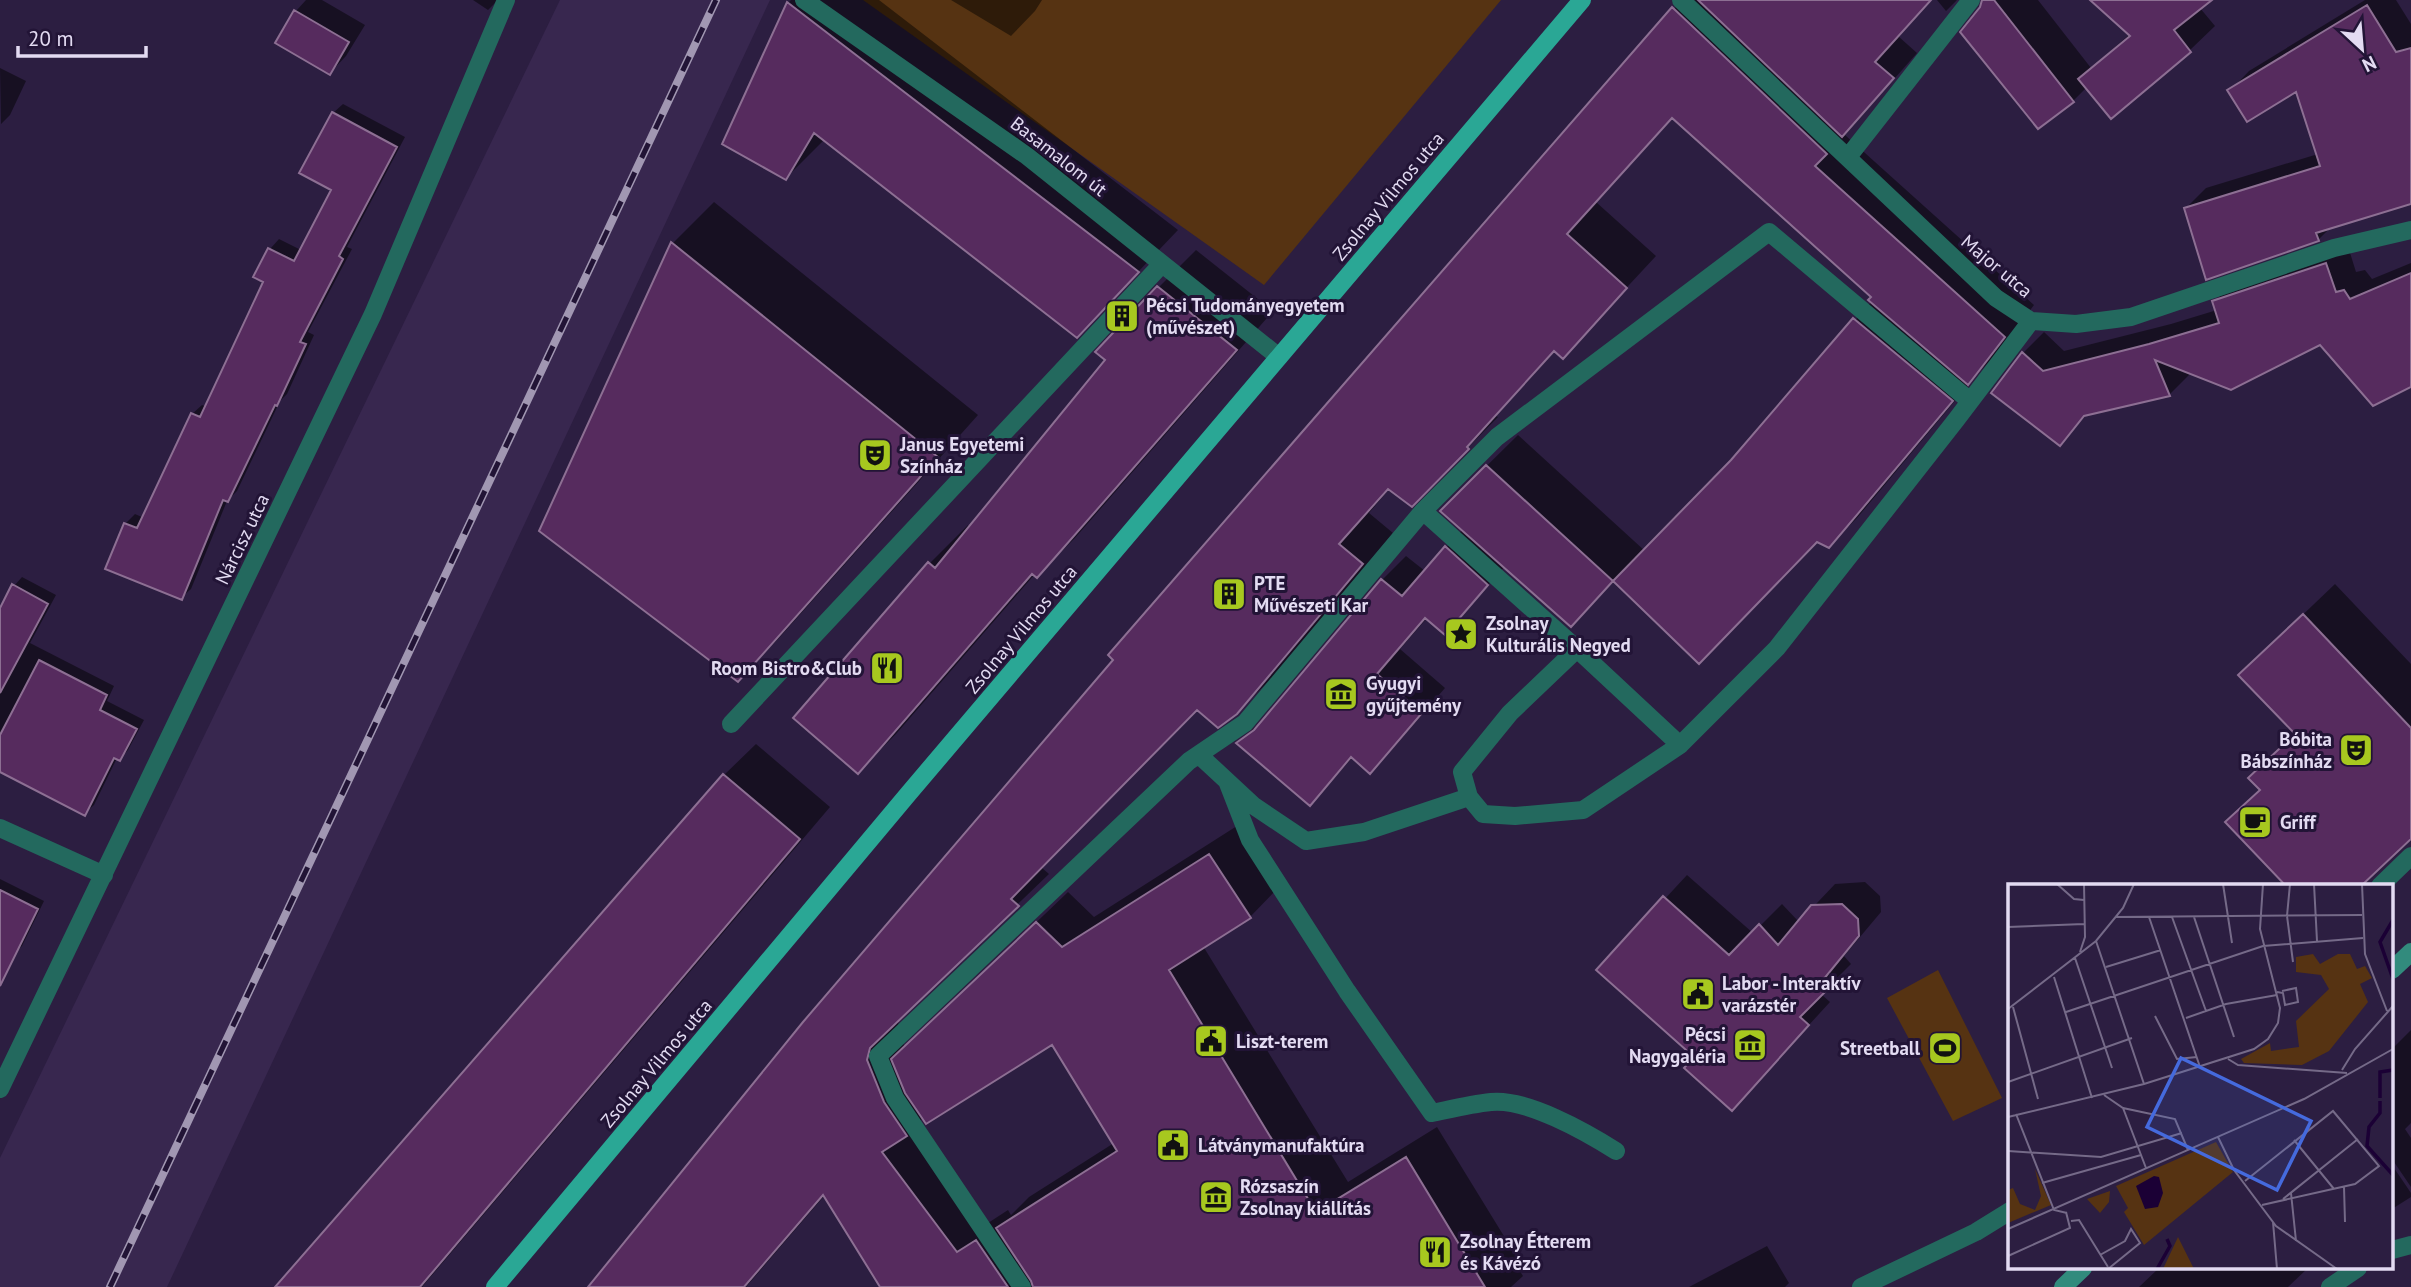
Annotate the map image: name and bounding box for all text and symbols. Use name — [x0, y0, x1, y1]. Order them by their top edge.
scale bar — [18, 14, 145, 58]
north arrow — [2327, 14, 2397, 84]
text: 20 m — [28, 25, 74, 52]
text: N — [2359, 51, 2380, 78]
street label: Basamalom út — [1006, 111, 1112, 201]
street label: Zsolnay Vilmos utca — [1327, 127, 1449, 265]
street label: Major utca — [1956, 229, 2038, 303]
place label: Pécsi Tudományegyetem (művészet) — [1146, 293, 1345, 339]
building icon: Pécsi Tudományegyetem (művészet) — [1103, 297, 1141, 335]
place label: Janus Egyetemi Színház — [899, 432, 1024, 478]
theatre icon: Janus Egyetemi Színház — [856, 436, 894, 474]
street label: Nárcisz utca — [210, 490, 274, 588]
street label: Zsolnay Vilmos utca — [960, 560, 1082, 698]
place label: PTE Művészeti Kar — [1254, 571, 1369, 617]
building icon: PTE Művészeti Kar — [1210, 575, 1248, 613]
place label: Zsolnay Kulturális Negyed — [1486, 611, 1631, 657]
place icon: Zsolnay Kulturális Negyed — [1442, 615, 1480, 653]
restaurant icon: Room Bistro&Club — [868, 649, 906, 687]
place label: Room Bistro&Club — [711, 656, 862, 680]
place label: Gyugyi gyűjtemény — [1366, 671, 1462, 717]
museum icon: Gyugyi gyűjtemény — [1322, 675, 1360, 713]
place label: Bóbita Bábszínház — [2240, 727, 2332, 773]
theatre icon: Bóbita Bábszínház — [2337, 731, 2375, 769]
cafe icon: Griff — [2236, 803, 2274, 841]
place label: Griff — [2280, 810, 2317, 834]
inset map — [2008, 884, 2394, 1270]
place label: Labor - Interaktív varázstér — [1721, 971, 1861, 1017]
public building icon: Labor - Interaktív varázstér — [1679, 975, 1717, 1013]
street label: Zsolnay Vilmos utca — [595, 994, 717, 1132]
public building icon: Liszt-terem — [1192, 1022, 1230, 1060]
place label: Pécsi Nagygaléria — [1629, 1022, 1726, 1068]
museum icon: Pécsi Nagygaléria — [1731, 1026, 1769, 1064]
place label: Liszt-terem — [1236, 1029, 1328, 1053]
sports icon: Streetball — [1926, 1029, 1964, 1067]
place label: Streetball — [1840, 1036, 1920, 1060]
public building icon: Látványmanufaktúra — [1154, 1126, 1192, 1164]
place label: Látványmanufaktúra — [1198, 1133, 1365, 1157]
place label: Rózsaszín Zsolnay kiállítás — [1240, 1174, 1371, 1220]
museum icon: Rózsaszín Zsolnay kiállítás — [1197, 1178, 1235, 1216]
place label: Zsolnay Étterem és Kávézó — [1460, 1229, 1591, 1275]
restaurant icon: Zsolnay Étterem és Kávézó — [1416, 1233, 1454, 1271]

